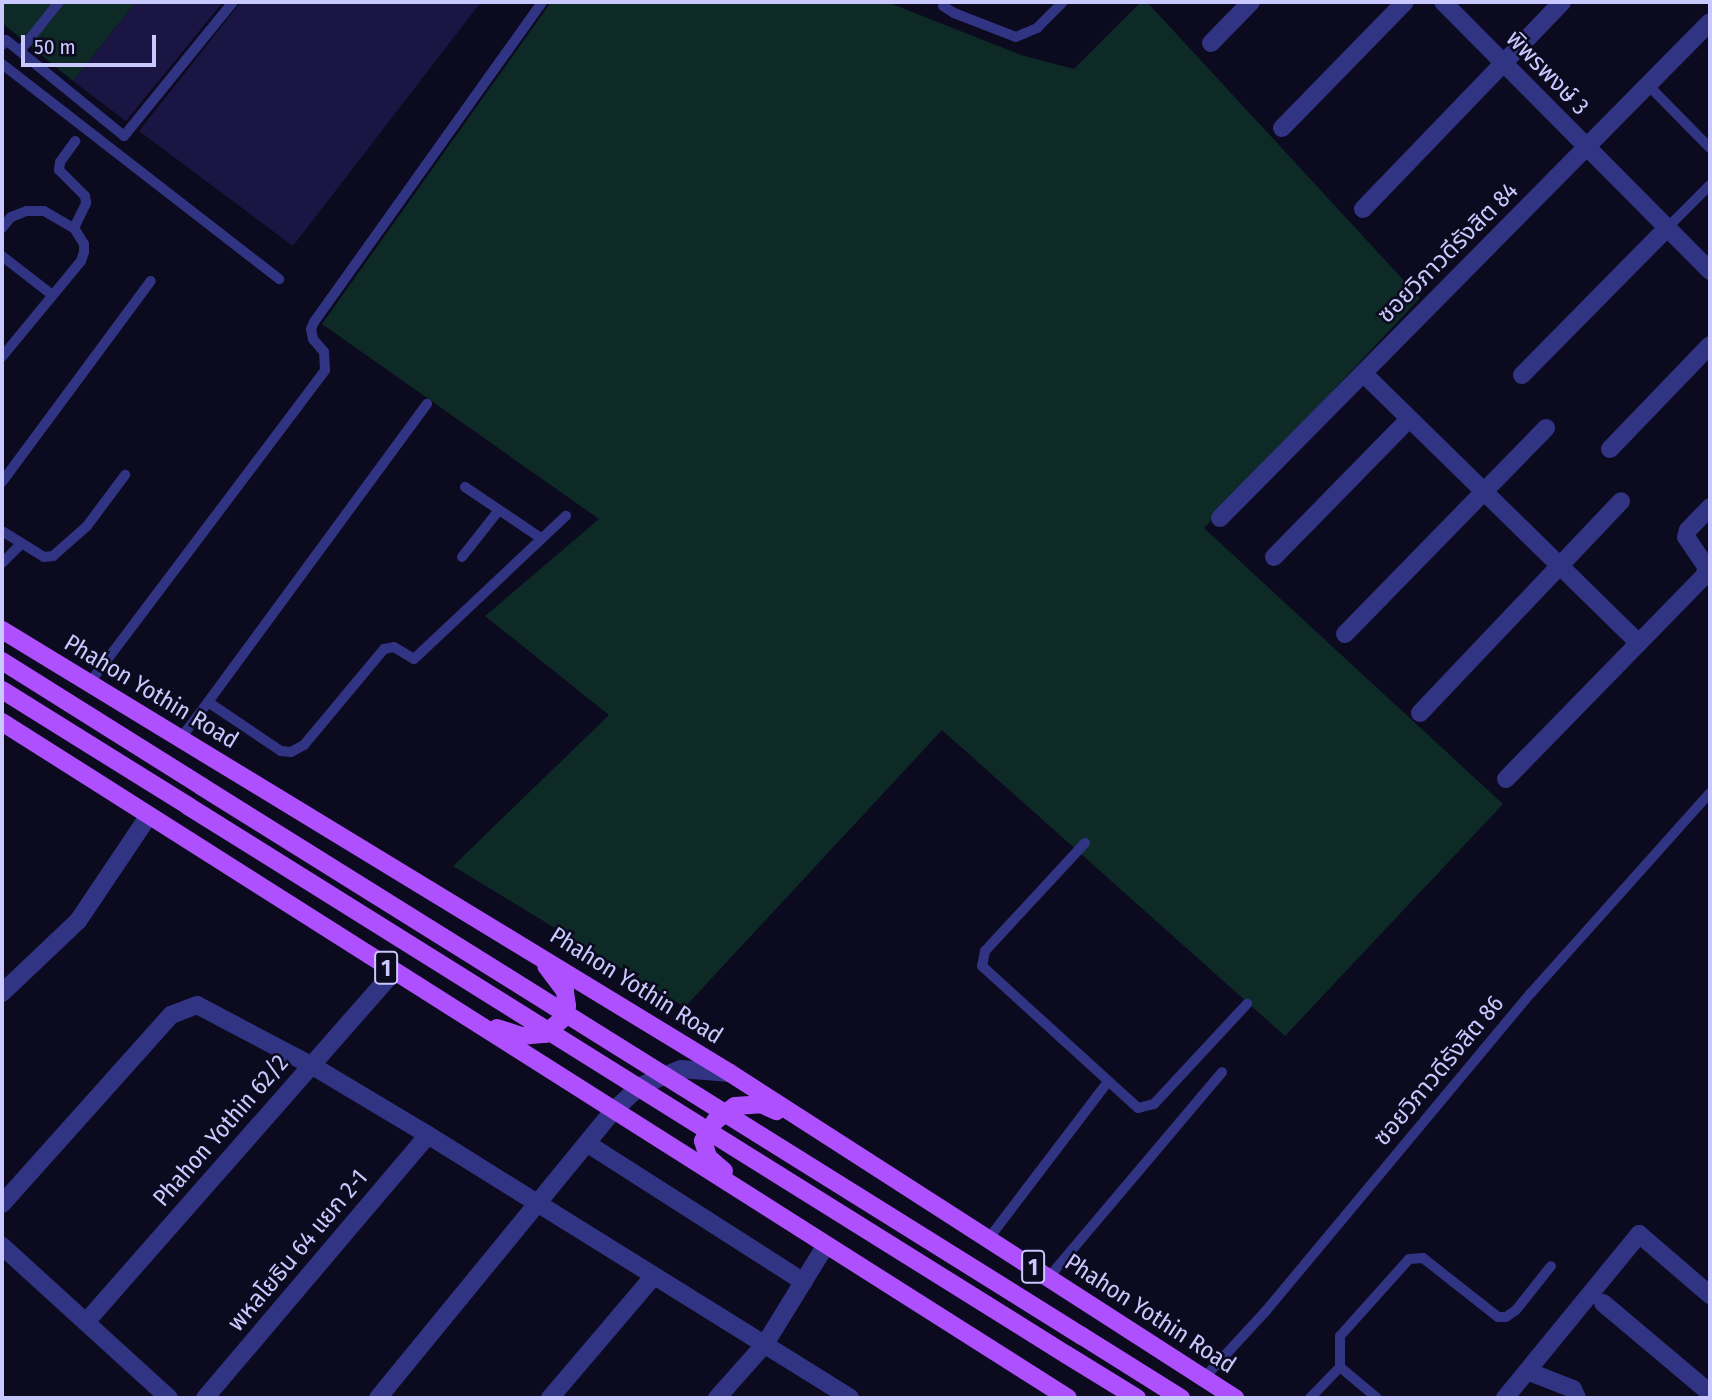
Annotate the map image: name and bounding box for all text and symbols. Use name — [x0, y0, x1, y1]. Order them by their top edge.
scale bar — [24, 21, 159, 65]
street label: พิพรพงษ์ 3 — [1500, 25, 1594, 121]
text: 50 m — [34, 34, 76, 60]
street label: ซอยวิภาวดีรังสิต 84 — [1372, 177, 1524, 329]
street label: Phahon Yothin Road — [59, 629, 243, 755]
street label: Phahon Yothin Road — [545, 921, 727, 1051]
road number: 1 — [374, 948, 398, 987]
street label: ซอยวิภาวดีรังสิต 86 — [1368, 990, 1510, 1152]
street label: Phahon Yothin 62/2 — [147, 1049, 295, 1213]
street label: พหลโยธิน 64 แยก 2-1 — [222, 1164, 374, 1338]
road number: 1 — [1021, 1248, 1045, 1286]
street label: Phahon Yothin Road — [1059, 1248, 1241, 1380]

